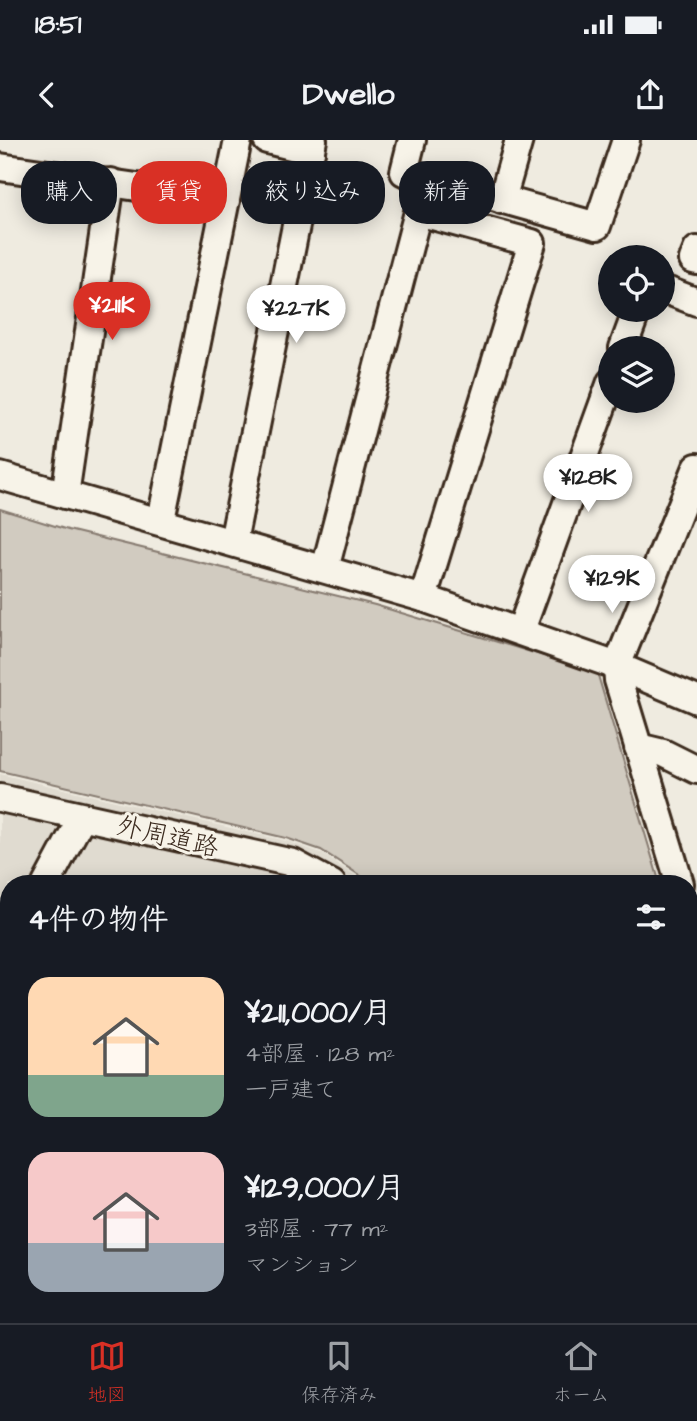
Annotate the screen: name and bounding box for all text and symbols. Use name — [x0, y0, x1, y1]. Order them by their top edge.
text: 18:51 — [35, 7, 81, 43]
text: Dwello — [303, 72, 395, 117]
icon: back — [28, 76, 66, 114]
icon: share — [631, 76, 669, 114]
chip: 購入 — [21, 161, 117, 224]
chip: 賃貸 — [131, 161, 227, 224]
chip: 絞り込み — [241, 161, 385, 224]
chip: 新着 — [399, 161, 495, 224]
map controls — [598, 245, 675, 413]
button: locate — [598, 245, 675, 322]
pin: ¥211K — [63, 282, 161, 342]
pin: ¥227K — [247, 286, 345, 345]
text: ¥211K — [89, 289, 135, 321]
text: ¥227K — [263, 292, 329, 324]
button: layers — [598, 336, 675, 413]
pin: ¥128K — [539, 454, 637, 514]
text: ¥128K — [559, 461, 617, 493]
pin: ¥129K — [563, 556, 661, 615]
text: ¥129K — [584, 562, 640, 594]
street label: 外周道路 — [113, 808, 222, 866]
icon: filters — [632, 898, 670, 936]
text: 4件の物件 — [28, 899, 168, 941]
text: ¥211,000/月 — [245, 992, 392, 1034]
icon: home — [84, 1005, 168, 1089]
text: 4部屋 · 128 m² — [245, 1038, 395, 1070]
text: 一戸建て — [245, 1074, 337, 1106]
text: ¥129,000/月 — [245, 1167, 405, 1209]
icon: home — [84, 1180, 168, 1264]
text: 3部屋 · 77 m² — [245, 1213, 388, 1245]
text: マンション — [245, 1249, 359, 1281]
tab: 地図 — [88, 1337, 126, 1409]
tab: 保存済み — [301, 1337, 377, 1409]
tab: ホーム — [553, 1337, 609, 1409]

